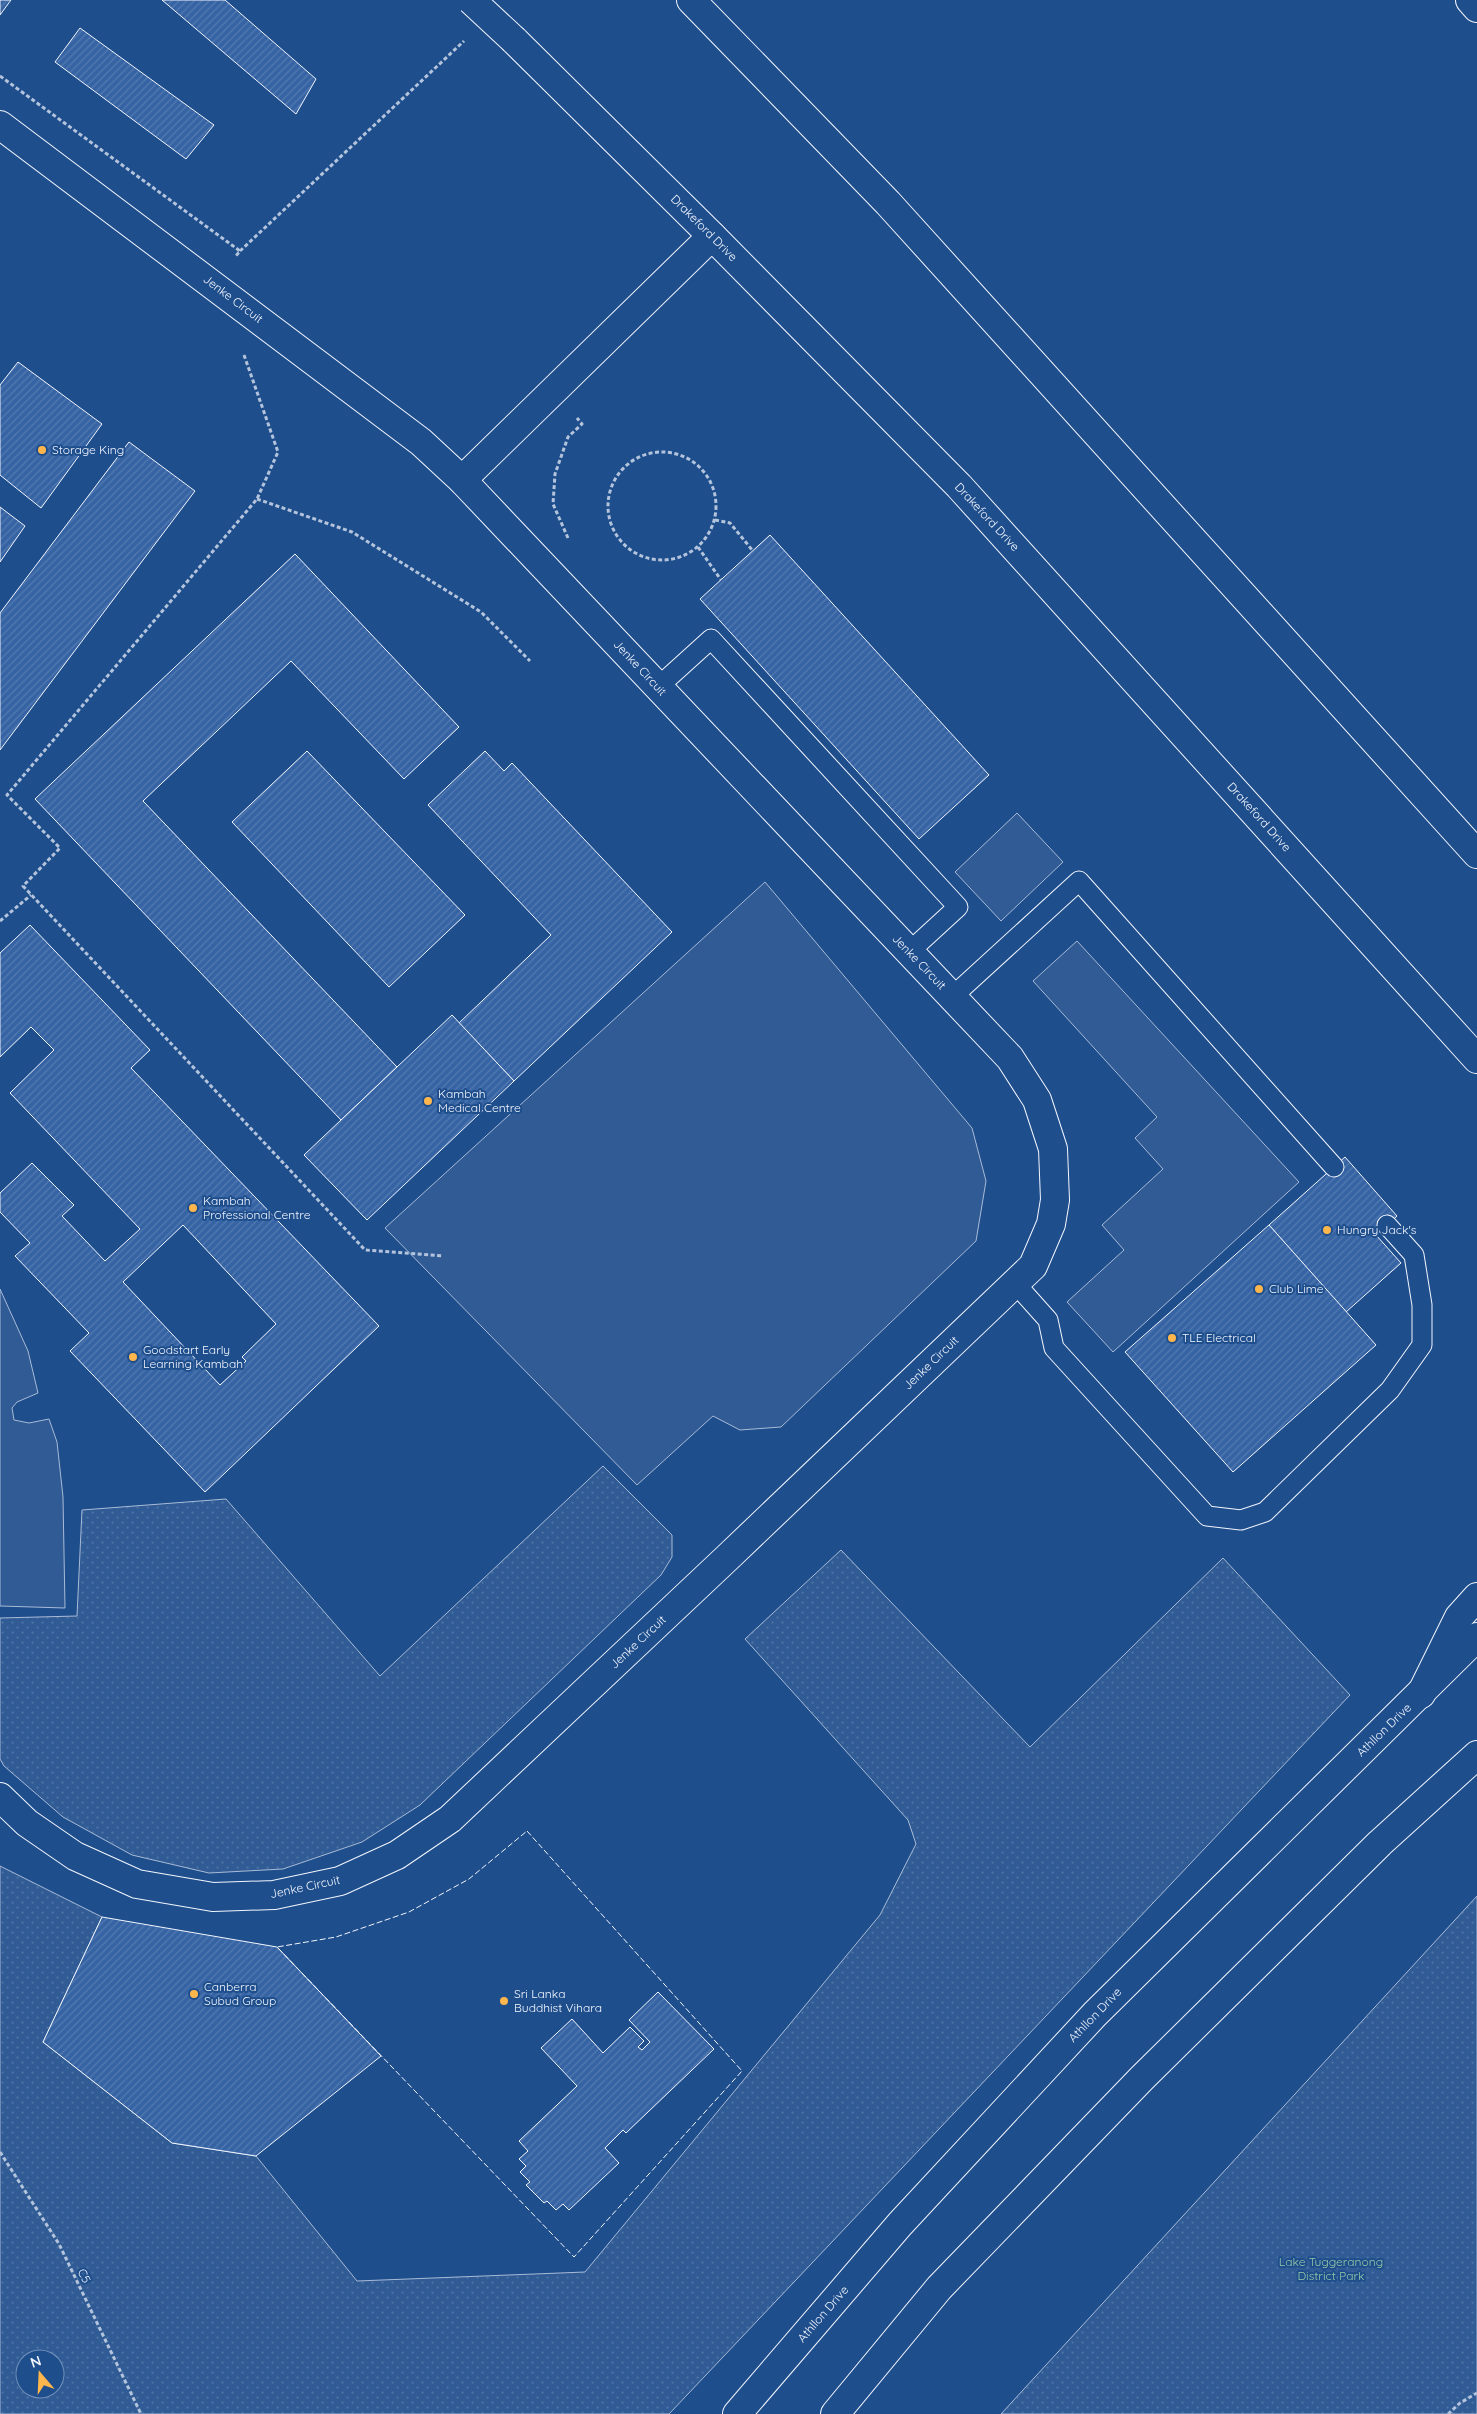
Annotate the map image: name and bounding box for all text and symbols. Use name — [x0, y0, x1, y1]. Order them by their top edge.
street label: Drakeford Drive — [668, 191, 741, 264]
street label: Jenke Circuit — [200, 271, 266, 326]
place label: Storage King — [52, 442, 124, 457]
marker: Storage King — [36, 444, 48, 456]
street label: Drakeford Drive — [952, 479, 1023, 554]
street label: Jenke Circuit — [611, 636, 670, 699]
street label: Drakeford Drive — [1224, 779, 1295, 855]
street label: Jenke Circuit — [889, 931, 949, 992]
place label: Kambah Medical Centre — [438, 1086, 521, 1115]
marker: Kambah Medical Centre — [422, 1095, 434, 1107]
place label: Kambah Professional Centre — [203, 1193, 311, 1222]
marker: Kambah Professional Centre — [187, 1202, 199, 1214]
place label: Hungry Jack's — [1337, 1222, 1417, 1237]
marker: Hungry Jack's — [1321, 1224, 1333, 1236]
place label: Club Lime — [1269, 1281, 1324, 1296]
marker: Club Lime — [1253, 1283, 1265, 1295]
place label: TLE Electrical — [1182, 1330, 1256, 1345]
marker: TLE Electrical — [1166, 1332, 1178, 1344]
street label: Jenke Circuit — [900, 1333, 961, 1393]
place label: Goodstart Early Learning Kambah — [143, 1342, 243, 1371]
marker: Goodstart Early Learning Kambah — [127, 1351, 139, 1363]
street label: Jenke Circuit — [606, 1612, 669, 1671]
street label: Athllon Drive — [1353, 1700, 1414, 1759]
street label: Jenke Circuit — [268, 1872, 341, 1901]
place label: Canberra Subud Group — [204, 1979, 276, 2008]
street label: Athllon Drive — [1065, 1984, 1125, 2045]
place label: Sri Lanka Buddhist Vihara — [514, 1986, 602, 2015]
marker: Canberra Subud Group — [188, 1988, 200, 2000]
marker: Sri Lanka Buddhist Vihara — [498, 1995, 510, 2007]
park label: Lake Tuggeranong District Park — [1279, 2254, 1383, 2283]
street label: C5 — [75, 2266, 94, 2286]
street label: Athllon Drive — [794, 2282, 851, 2345]
north arrow — [15, 2349, 65, 2399]
text: N — [28, 2352, 44, 2372]

